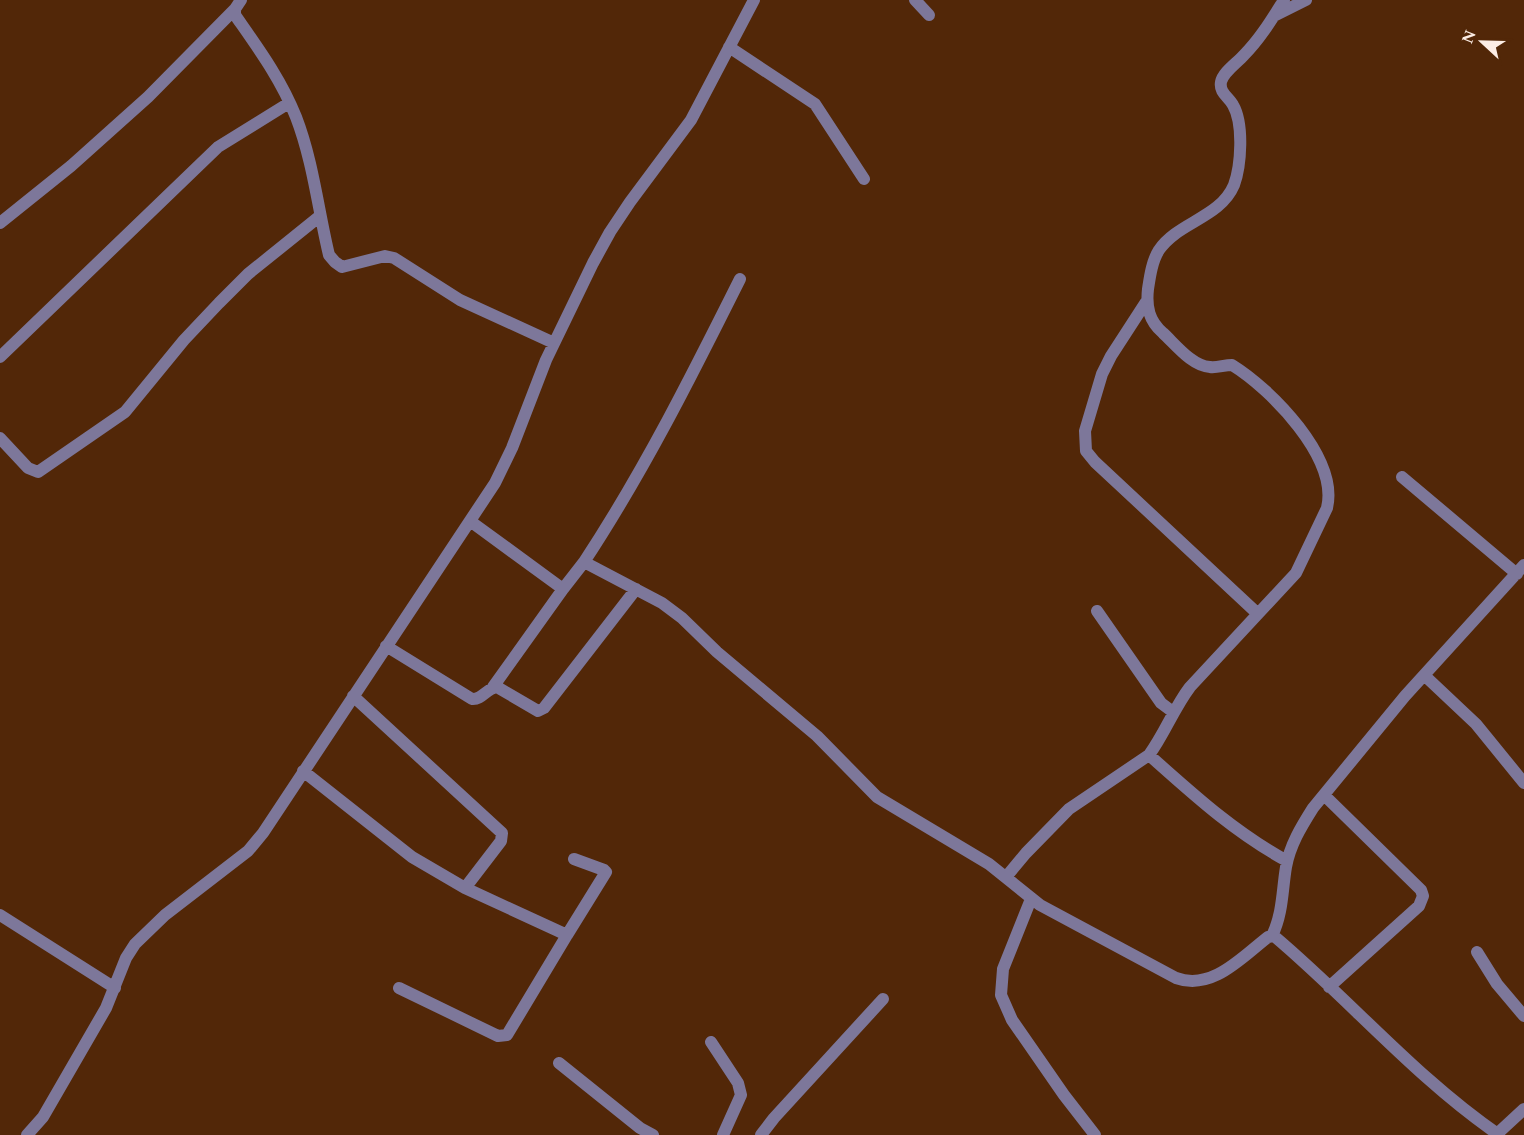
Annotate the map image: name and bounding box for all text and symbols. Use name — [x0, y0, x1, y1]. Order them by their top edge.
north arrow — [1452, 12, 1512, 72]
text: N — [1455, 26, 1483, 47]

